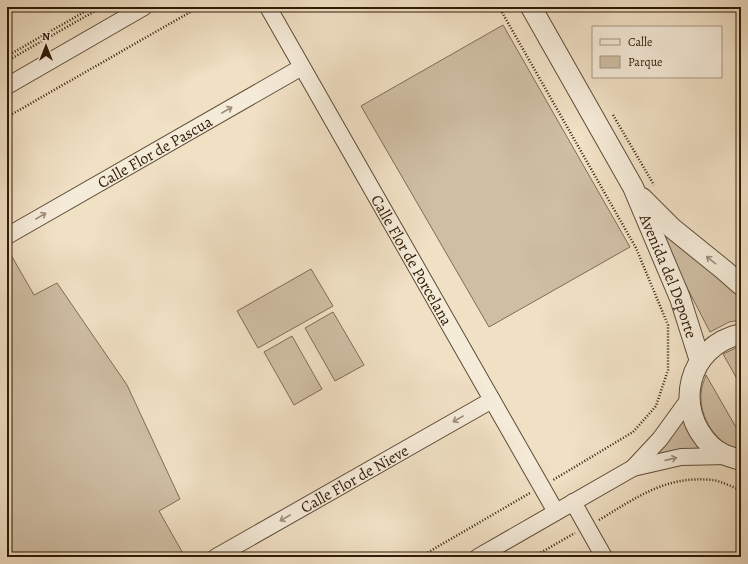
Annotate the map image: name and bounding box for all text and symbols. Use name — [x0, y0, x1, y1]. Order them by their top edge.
north arrow — [26, 26, 66, 66]
legend — [592, 26, 722, 78]
text: N — [42, 29, 50, 44]
text: Calle — [628, 34, 652, 50]
text: Parque — [628, 54, 663, 70]
one-way arrow — [220, 105, 232, 113]
street label: Calle Flor de Pascua — [93, 110, 217, 194]
street label: Calle Flor de Porcelana — [365, 191, 458, 330]
street label: Avenida del Deporte — [633, 210, 702, 341]
one-way arrow — [35, 212, 47, 220]
one-way arrow — [706, 255, 717, 264]
one-way arrow — [452, 416, 464, 424]
street label: Calle Flor de Nieve — [297, 440, 413, 519]
one-way arrow — [665, 455, 678, 463]
one-way arrow — [279, 515, 291, 523]

